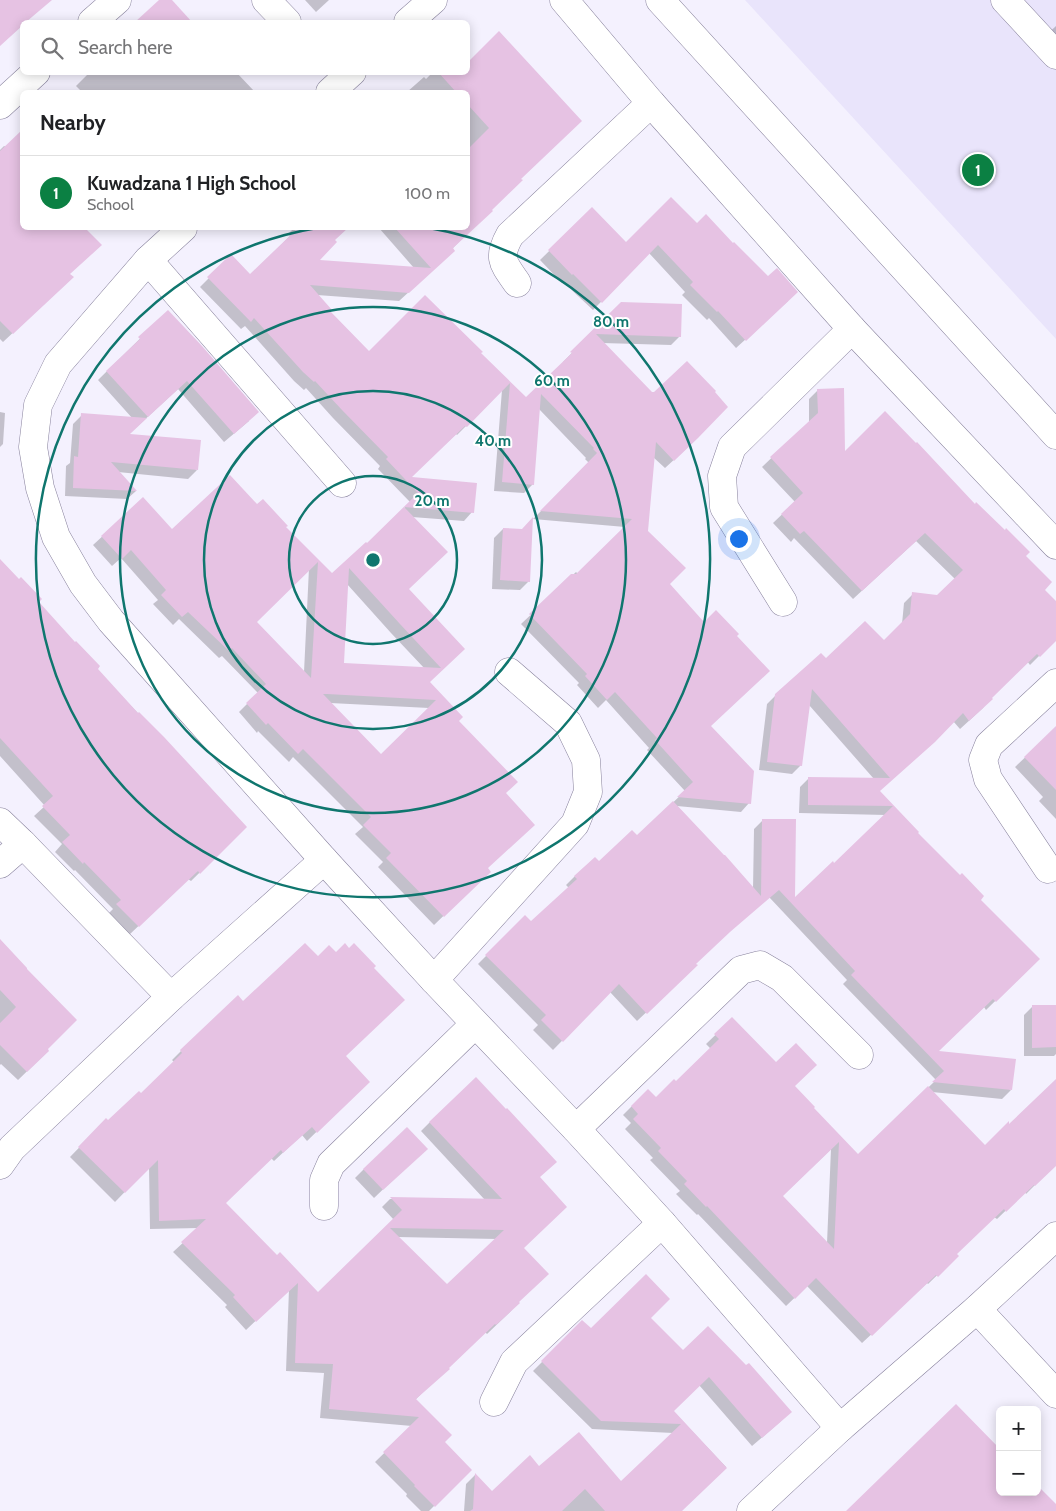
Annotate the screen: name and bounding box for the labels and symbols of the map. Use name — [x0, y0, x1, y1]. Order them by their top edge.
pin: 1 — [962, 151, 994, 189]
text: 80 m — [593, 313, 629, 331]
text: 60 m — [534, 372, 570, 390]
text: 40 m — [475, 432, 511, 450]
text: 20 m — [415, 492, 449, 510]
your location — [726, 526, 752, 552]
centre of rings — [364, 551, 382, 569]

